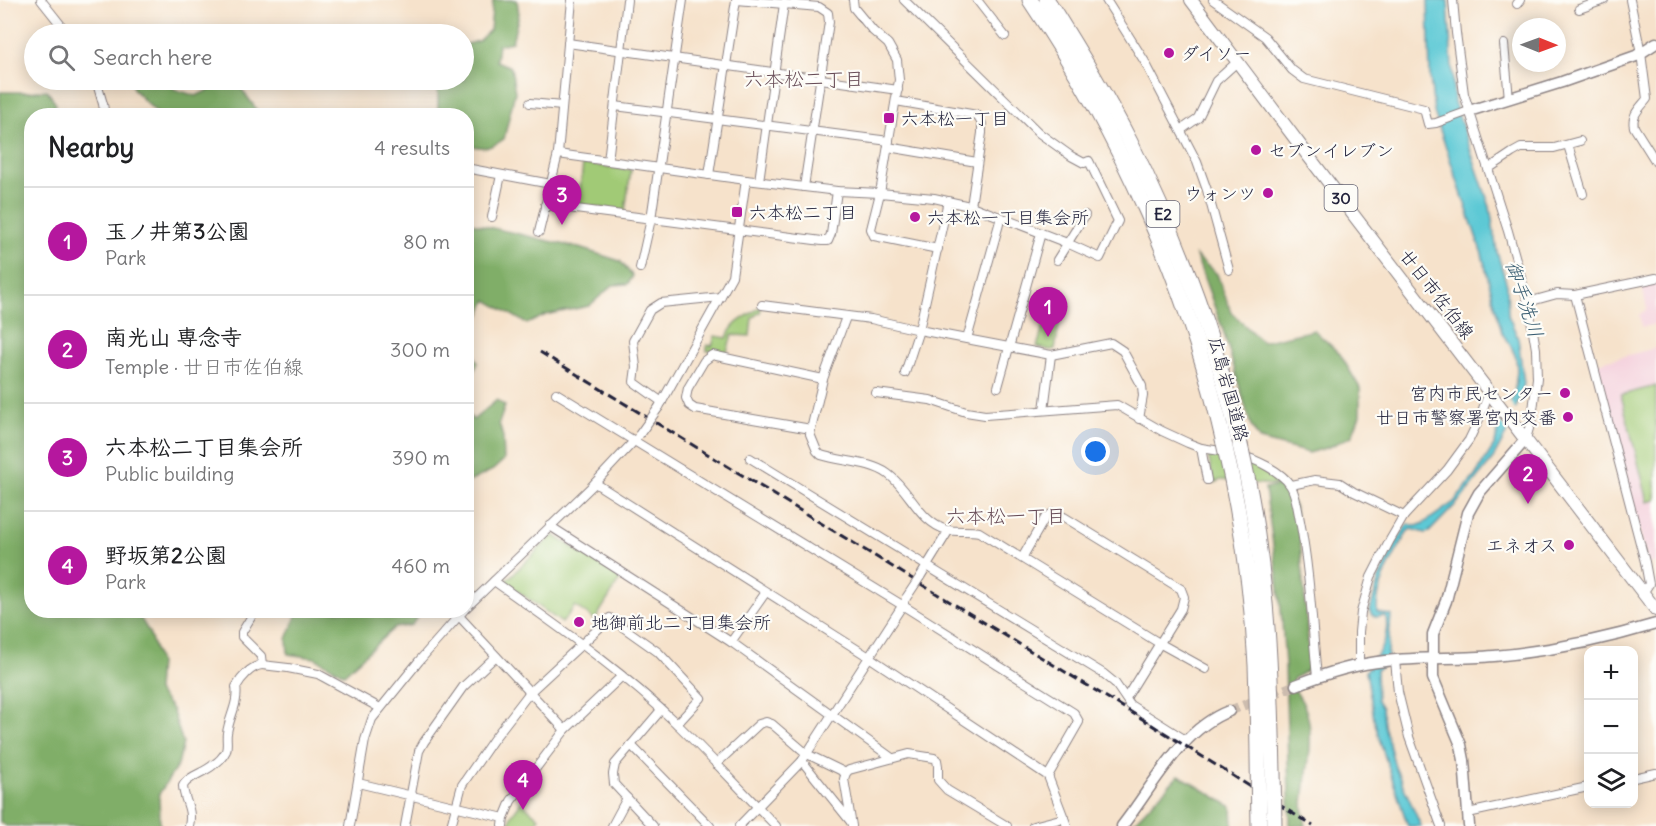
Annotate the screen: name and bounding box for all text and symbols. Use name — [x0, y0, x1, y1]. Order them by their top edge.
north arrow — [1512, 18, 1566, 72]
search box — [24, 24, 474, 90]
icon: search — [45, 41, 78, 74]
place label: ダイソー — [1181, 42, 1251, 65]
text: Search here — [93, 43, 212, 71]
marker: ダイソー — [1162, 46, 1176, 60]
district label: 六本松二丁目 — [744, 66, 864, 91]
place label: 六本松一丁目 — [901, 107, 1009, 130]
marker: 六本松一丁目 — [882, 111, 896, 125]
text: Nearby — [48, 131, 134, 164]
text: 4 results — [374, 135, 450, 160]
place label: セブンイレブン — [1268, 139, 1394, 162]
marker: セブンイレブン — [1249, 143, 1263, 157]
pin: 3 — [542, 176, 582, 225]
place label: ウォンツ — [1184, 182, 1256, 205]
road number: 30 — [1324, 185, 1358, 211]
marker: ウォンツ — [1261, 186, 1275, 200]
place label: 六本松二丁目 — [749, 201, 857, 224]
road number: E2 — [1146, 201, 1180, 227]
marker: 六本松二丁目 — [730, 205, 744, 219]
place label: 六本松一丁目集会所 — [927, 206, 1089, 229]
marker: 六本松一丁目集会所 — [908, 210, 922, 224]
text: 玉ノ井第3公園 — [105, 217, 250, 245]
text: 1 — [64, 229, 71, 254]
text: 80 m — [403, 229, 450, 254]
street label: 廿日市佐伯線 — [1395, 244, 1479, 344]
text: Park — [105, 245, 146, 270]
water label: 御手洗川 — [1501, 257, 1549, 341]
pin: 1 — [1028, 288, 1068, 337]
text: 南光山 専念寺 — [105, 323, 242, 351]
street label: 広島岩国道路 — [1204, 334, 1254, 444]
text: 2 — [62, 337, 73, 362]
text: 300 m — [390, 337, 450, 362]
text: Temple · 廿日市佐伯線 — [105, 354, 303, 379]
place label: 宮内市民センター — [1410, 382, 1553, 405]
marker: 宮内市民センター — [1558, 386, 1572, 400]
place label: 廿日市警察署宮内交番 — [1376, 406, 1556, 429]
marker: 廿日市警察署宮内交番 — [1561, 410, 1575, 424]
text: 六本松二丁目集会所 — [105, 433, 303, 461]
your location — [1081, 437, 1110, 466]
text: 3 — [62, 445, 73, 470]
text: 390 m — [392, 445, 450, 470]
pin: 2 — [1508, 454, 1547, 504]
text: Public building — [105, 461, 234, 486]
district label: 六本松一丁目 — [946, 503, 1066, 528]
place label: エネオス — [1486, 534, 1557, 557]
marker: エネオス — [1562, 538, 1576, 552]
text: 野坂第2公園 — [105, 541, 227, 569]
text: 4 — [62, 553, 73, 578]
text: 460 m — [391, 553, 450, 578]
text: Park — [105, 569, 146, 594]
place label: 地御前北二丁目集会所 — [591, 611, 771, 634]
marker: 地御前北二丁目集会所 — [572, 615, 586, 629]
map controls — [1584, 646, 1638, 808]
button: + — [1584, 646, 1638, 700]
button: − — [1584, 700, 1638, 754]
button: layers — [1584, 754, 1638, 808]
pin: 4 — [504, 760, 542, 810]

